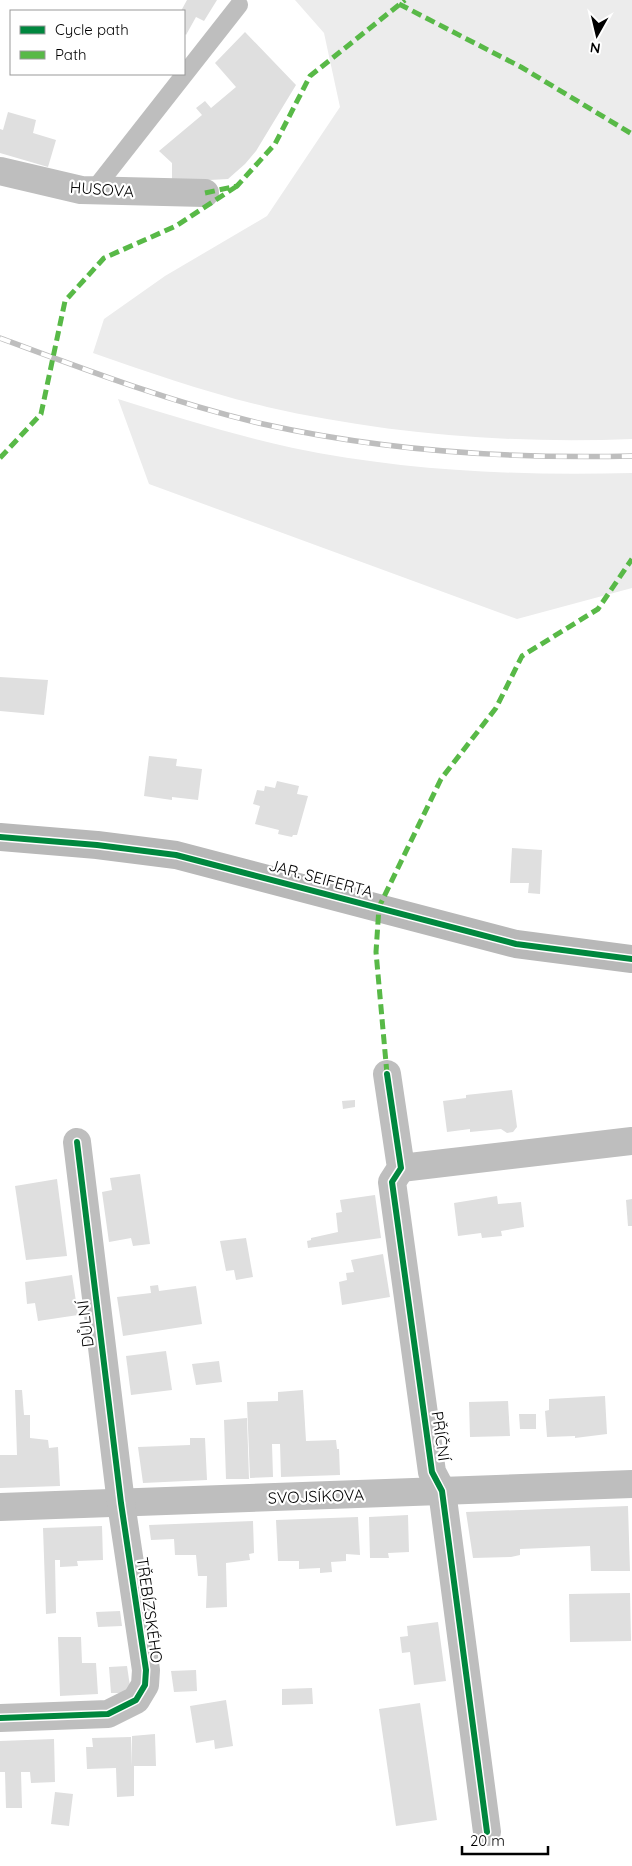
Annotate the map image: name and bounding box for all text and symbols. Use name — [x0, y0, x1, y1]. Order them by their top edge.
legend — [10, 10, 185, 75]
north arrow — [572, 10, 622, 60]
text: Cycle path — [55, 20, 129, 39]
text: N — [589, 38, 602, 58]
text: Path — [55, 45, 87, 64]
street label: HUSOVA — [69, 177, 135, 201]
street label: JAR. SEIFERTA — [267, 854, 375, 902]
street label: DŮLNÍ — [72, 1298, 98, 1349]
street label: PŘÍČNÍ — [428, 1410, 455, 1463]
street label: SVOJSÍKOVA — [267, 1484, 365, 1508]
street label: TŘEBÍZSKÉHO — [133, 1556, 167, 1664]
scale bar — [462, 1824, 548, 1856]
text: 20 m — [470, 1831, 505, 1850]

